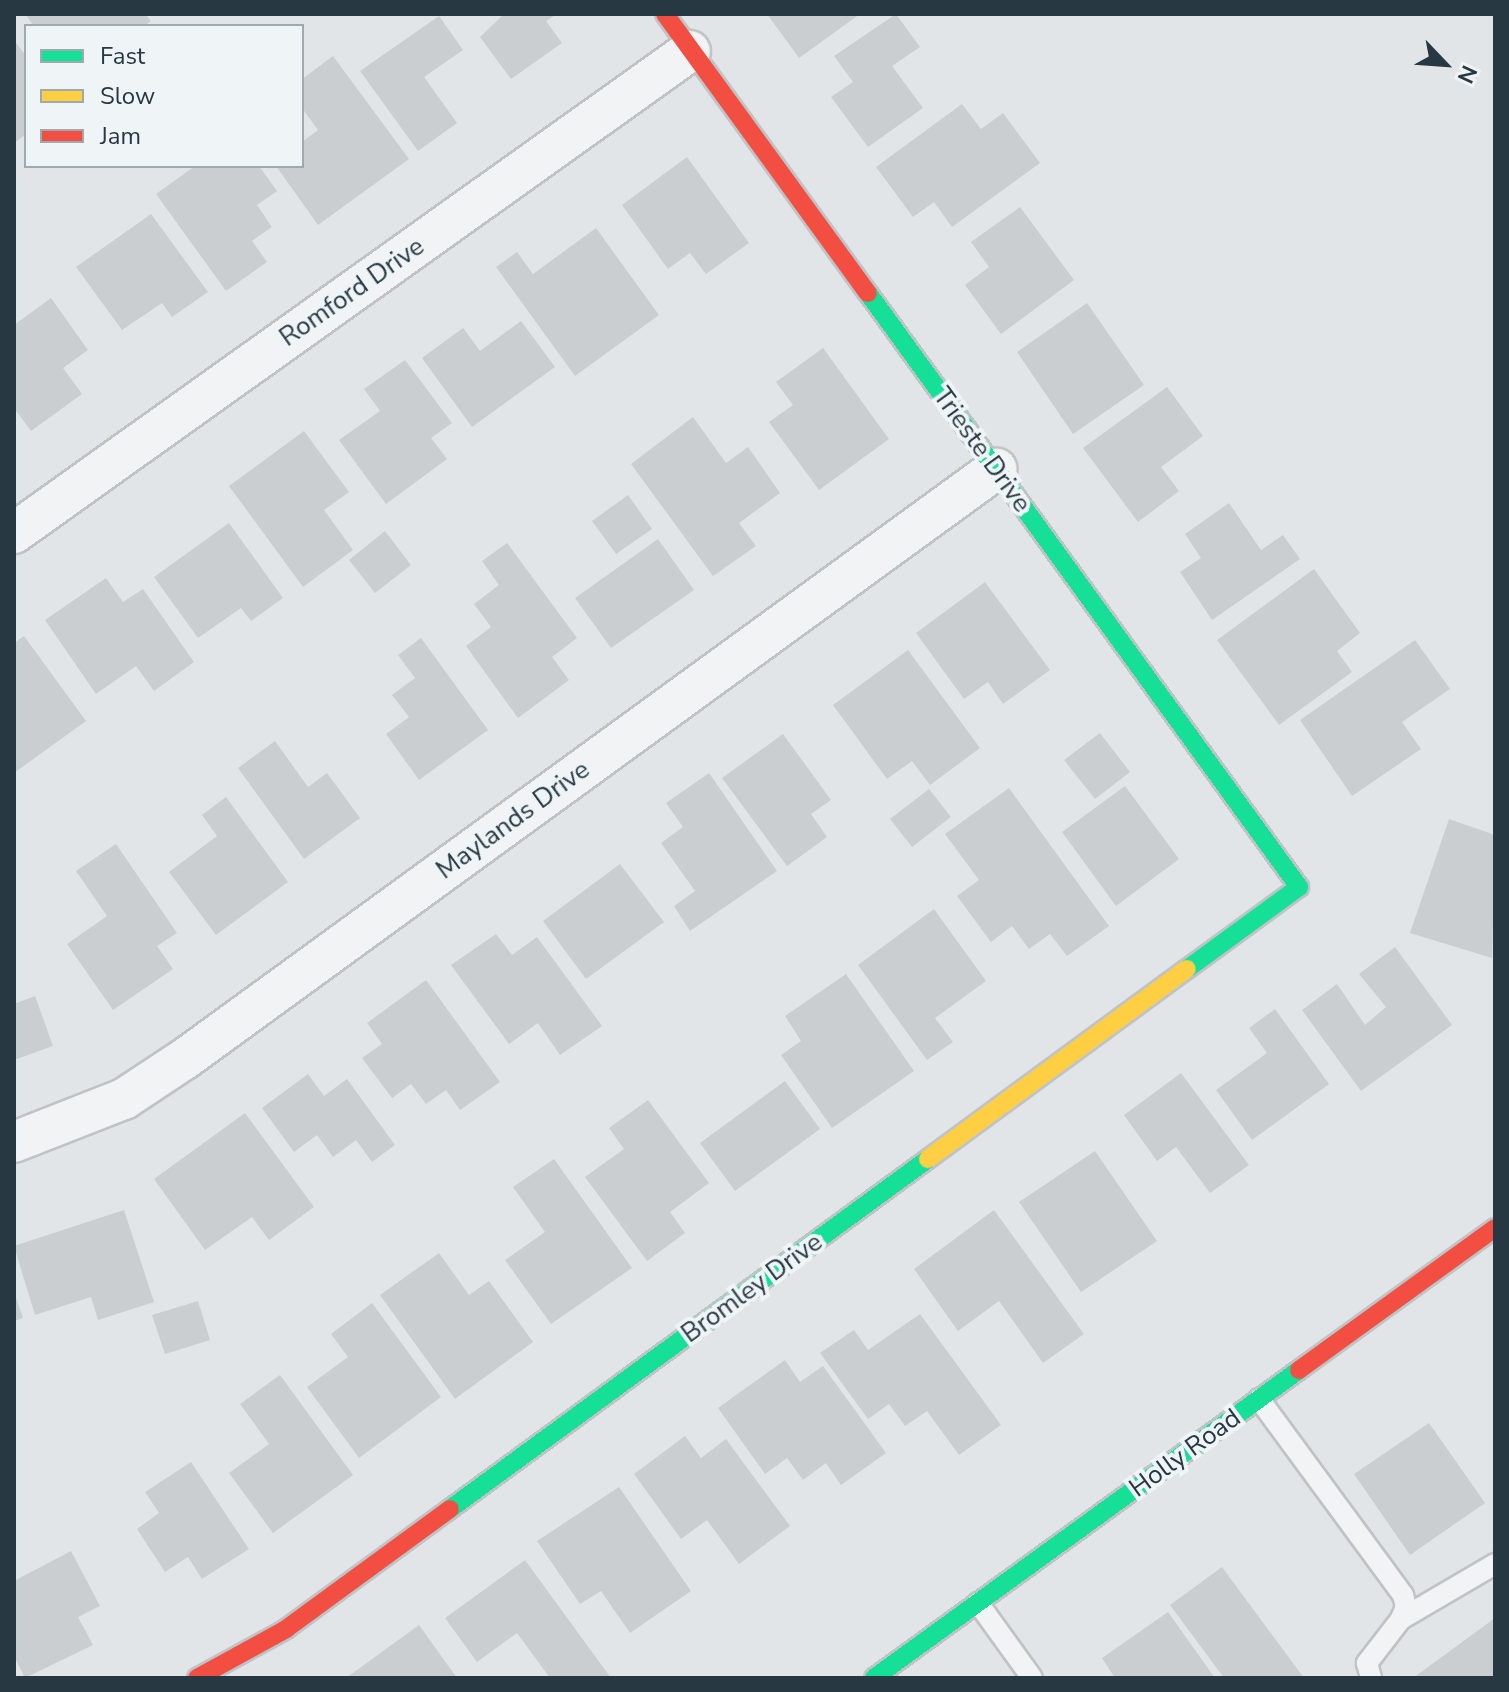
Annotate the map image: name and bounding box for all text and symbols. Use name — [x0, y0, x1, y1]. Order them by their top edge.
legend — [24, 24, 304, 168]
north arrow — [1405, 24, 1485, 104]
text: Fast — [100, 40, 145, 72]
text: N — [1450, 60, 1484, 88]
text: Slow — [100, 80, 155, 112]
text: Jam — [100, 120, 141, 152]
street label: Romford Drive — [274, 231, 430, 353]
street label: Trieste Drive — [926, 382, 1038, 518]
street label: Maylands Drive — [430, 754, 596, 886]
street label: Bromley Drive — [676, 1226, 828, 1350]
street label: Holly Road — [1123, 1402, 1247, 1504]

